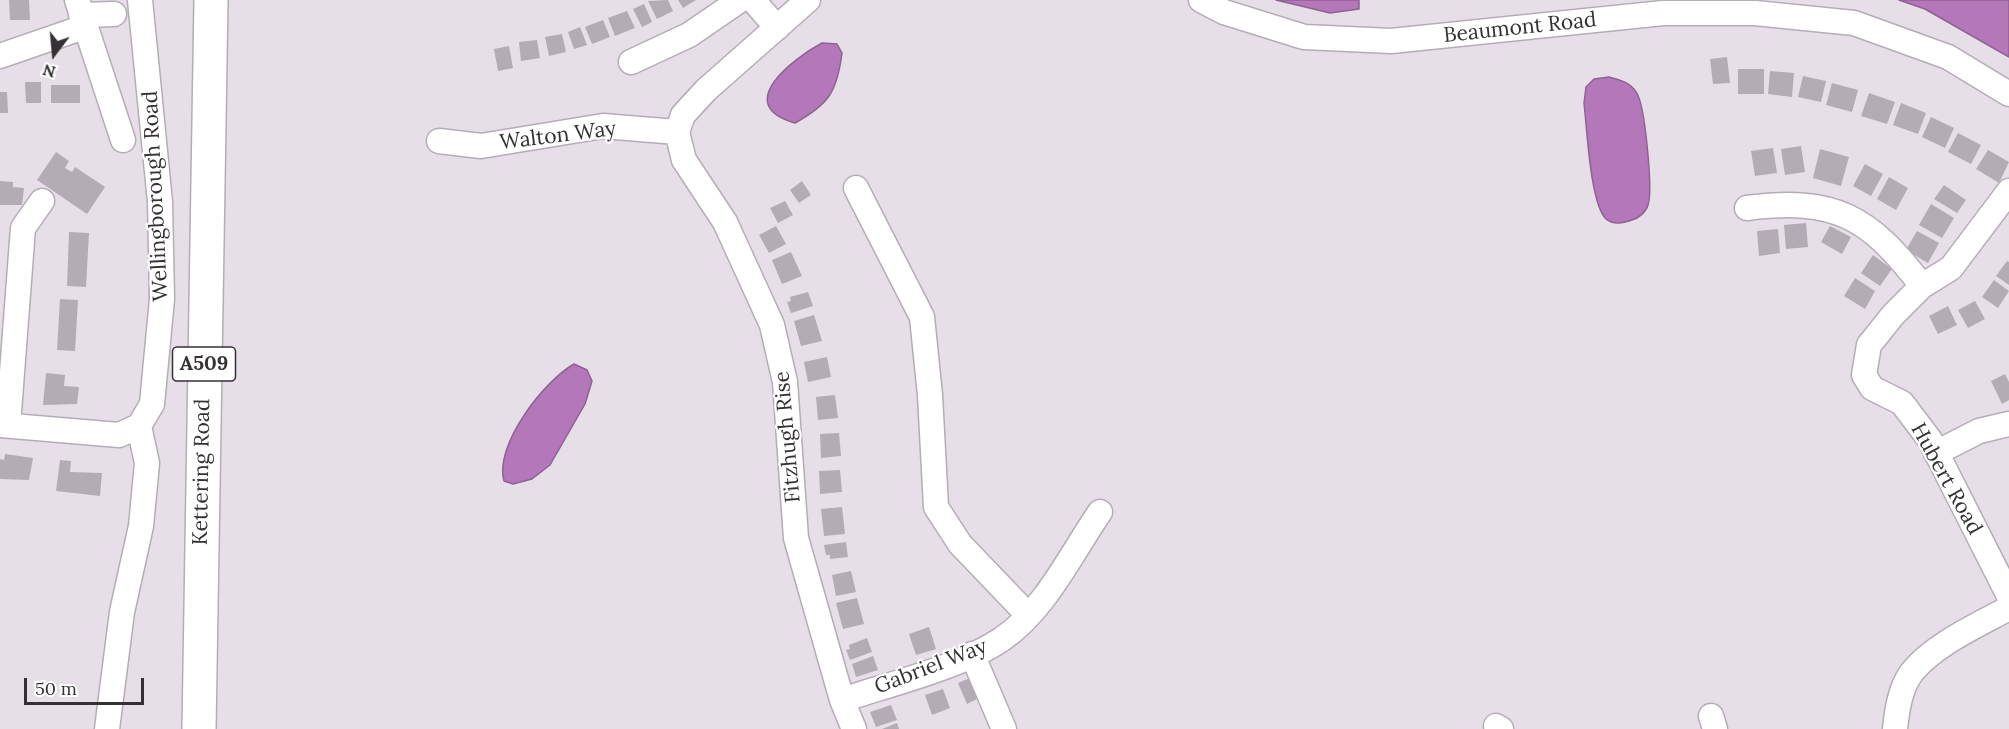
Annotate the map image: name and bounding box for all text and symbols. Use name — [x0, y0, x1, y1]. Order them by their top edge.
street label: Beaumont Road — [1442, 7, 1598, 49]
north arrow — [24, 24, 84, 84]
text: N — [40, 60, 58, 83]
street label: Wellingborough Road — [138, 90, 174, 302]
street label: Walton Way — [498, 116, 618, 156]
road number: A509 — [172, 347, 236, 381]
street label: Fitzhugh Rise — [770, 370, 806, 504]
street label: Kettering Road — [188, 398, 216, 546]
street label: Hubert Road — [1905, 419, 1987, 539]
street label: Gabriel Way — [871, 634, 991, 700]
scale bar — [27, 666, 147, 704]
text: 50 m — [35, 677, 77, 700]

